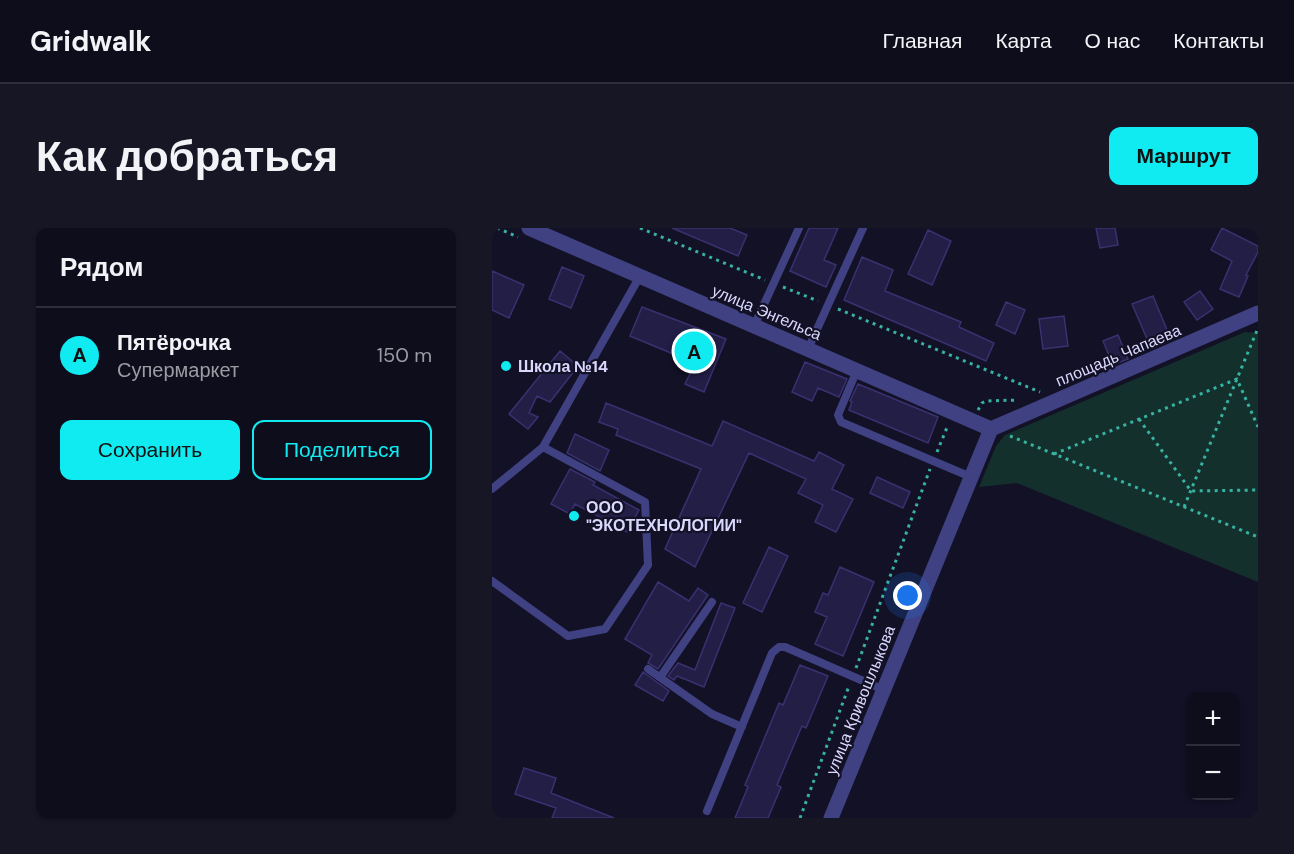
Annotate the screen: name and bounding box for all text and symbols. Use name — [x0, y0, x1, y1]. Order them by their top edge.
text: Gridwalk — [30, 23, 152, 60]
text: Главная — [882, 27, 962, 55]
text: Карта — [995, 27, 1052, 55]
text: О нас — [1085, 27, 1140, 55]
text: Контакты — [1173, 27, 1264, 55]
button: Маршрут — [1109, 127, 1258, 185]
text: Как добраться — [36, 129, 338, 184]
text: Рядом — [60, 250, 143, 284]
street label: улица Энгельса — [709, 280, 825, 345]
street label: площадь Чапаева — [1052, 320, 1184, 391]
text: Пятёрочка — [117, 328, 231, 357]
pin: A — [674, 328, 714, 374]
text: A — [72, 342, 87, 368]
text: 150 m — [377, 342, 432, 368]
place label: Школа №14 — [518, 356, 608, 377]
text: Супермаркет — [117, 357, 239, 383]
marker: Школа №14 — [499, 359, 513, 373]
button: Сохранить — [60, 420, 240, 480]
button: Поделиться — [252, 420, 432, 480]
place label: ООО "ЭКОТЕХНОЛОГИИ" — [586, 497, 742, 536]
marker: ООО "ЭКОТЕХНОЛОГИИ" — [567, 509, 581, 523]
your location — [893, 581, 922, 610]
street label: улица Кривошлыкова — [821, 622, 900, 778]
map controls — [1186, 692, 1240, 800]
button: + — [1186, 692, 1240, 746]
button: − — [1186, 746, 1240, 800]

